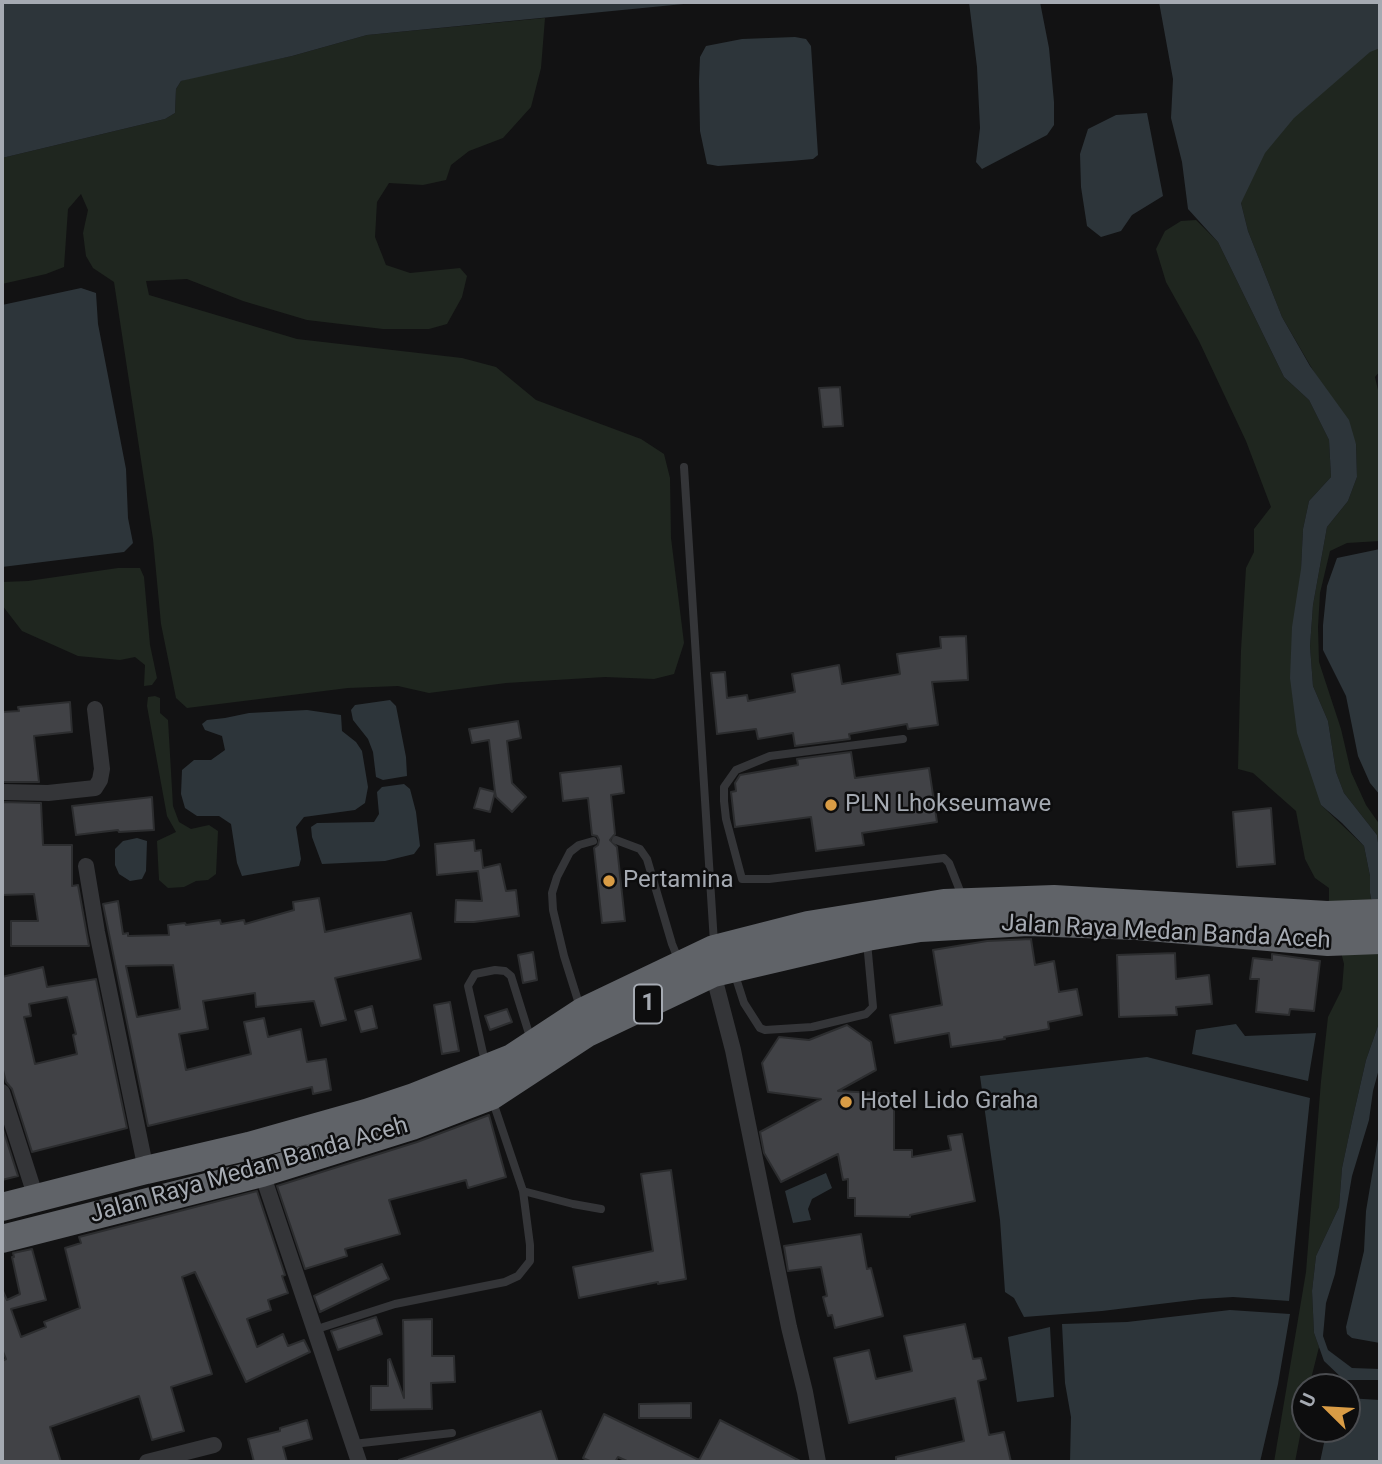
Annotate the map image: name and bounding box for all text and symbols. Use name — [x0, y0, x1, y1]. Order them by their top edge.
place label: PLN Lhokseumawe — [845, 791, 1051, 819]
marker: PLN Lhokseumawe — [823, 797, 839, 813]
place label: Pertamina — [623, 867, 734, 895]
marker: Pertamina — [601, 873, 617, 889]
street label: Jalan Raya Medan Banda Aceh — [1001, 910, 1331, 956]
road number: 1 — [634, 984, 662, 1023]
place label: Hotel Lido Graha — [860, 1088, 1038, 1116]
marker: Hotel Lido Graha — [838, 1094, 854, 1110]
street label: Jalan Raya Medan Banda Aceh — [87, 1112, 411, 1230]
north arrow — [1291, 1373, 1361, 1443]
text: U — [1295, 1390, 1321, 1410]

